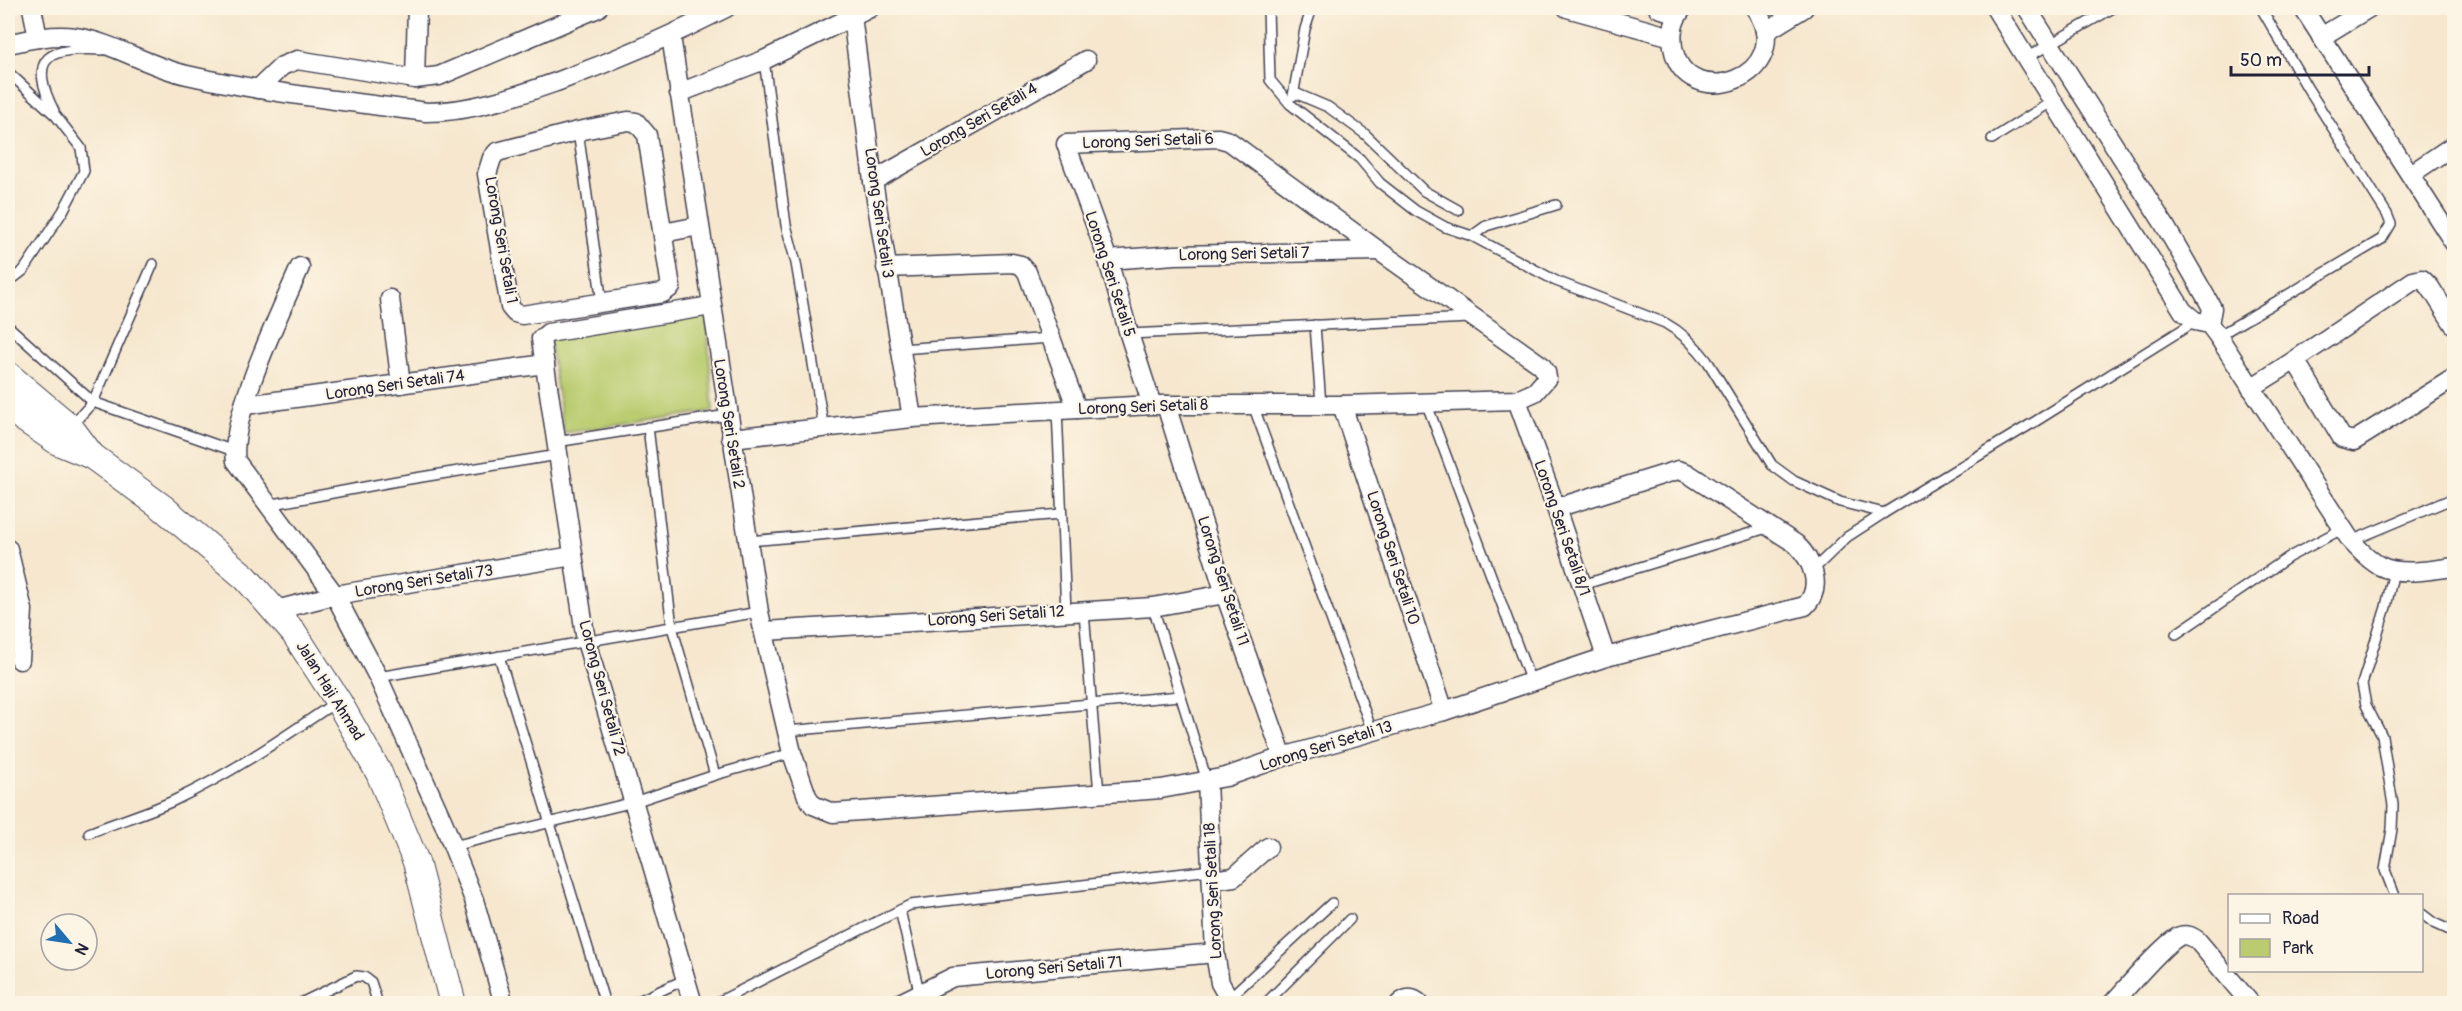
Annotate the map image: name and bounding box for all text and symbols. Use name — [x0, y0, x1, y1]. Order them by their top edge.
scale bar — [2231, 39, 2369, 77]
text: 50 m — [2240, 49, 2282, 72]
street label: Lorong Seri Setali 4 — [917, 78, 1041, 162]
street label: Lorong Seri Setali 6 — [1082, 129, 1214, 153]
street label: Lorong Seri Setali 3 — [860, 147, 898, 280]
street label: Lorong Seri Setali 1 — [480, 175, 522, 305]
street label: Lorong Seri Setali 5 — [1080, 209, 1140, 339]
street label: Lorong Seri Setali 7 — [1178, 243, 1310, 265]
street label: Lorong Seri Setali 2 — [709, 358, 749, 491]
street label: Lorong Seri Setali 74 — [324, 365, 466, 405]
street label: Lorong Seri Setali 8 — [1077, 395, 1209, 419]
street label: Lorong Seri Setali 8/1 — [1529, 457, 1595, 599]
street label: Lorong Seri Setali 10 — [1362, 488, 1424, 628]
street label: Lorong Seri Setali 11 — [1193, 514, 1253, 648]
street label: Lorong Seri Setali 73 — [353, 560, 495, 602]
street label: Lorong Seri Setali 12 — [927, 601, 1065, 631]
street label: Lorong Seri Setali 72 — [574, 618, 630, 758]
street label: Jalan Haji Ahmad — [291, 638, 369, 744]
street label: Lorong Seri Setali 13 — [1257, 716, 1395, 776]
street label: Lorong Seri Setali 18 — [1199, 822, 1227, 960]
legend — [2228, 894, 2423, 972]
text: Road — [2282, 907, 2319, 930]
north arrow — [39, 912, 99, 972]
text: Park — [2282, 937, 2314, 960]
text: N — [70, 939, 93, 959]
street label: Lorong Seri Setali 71 — [985, 952, 1123, 984]

